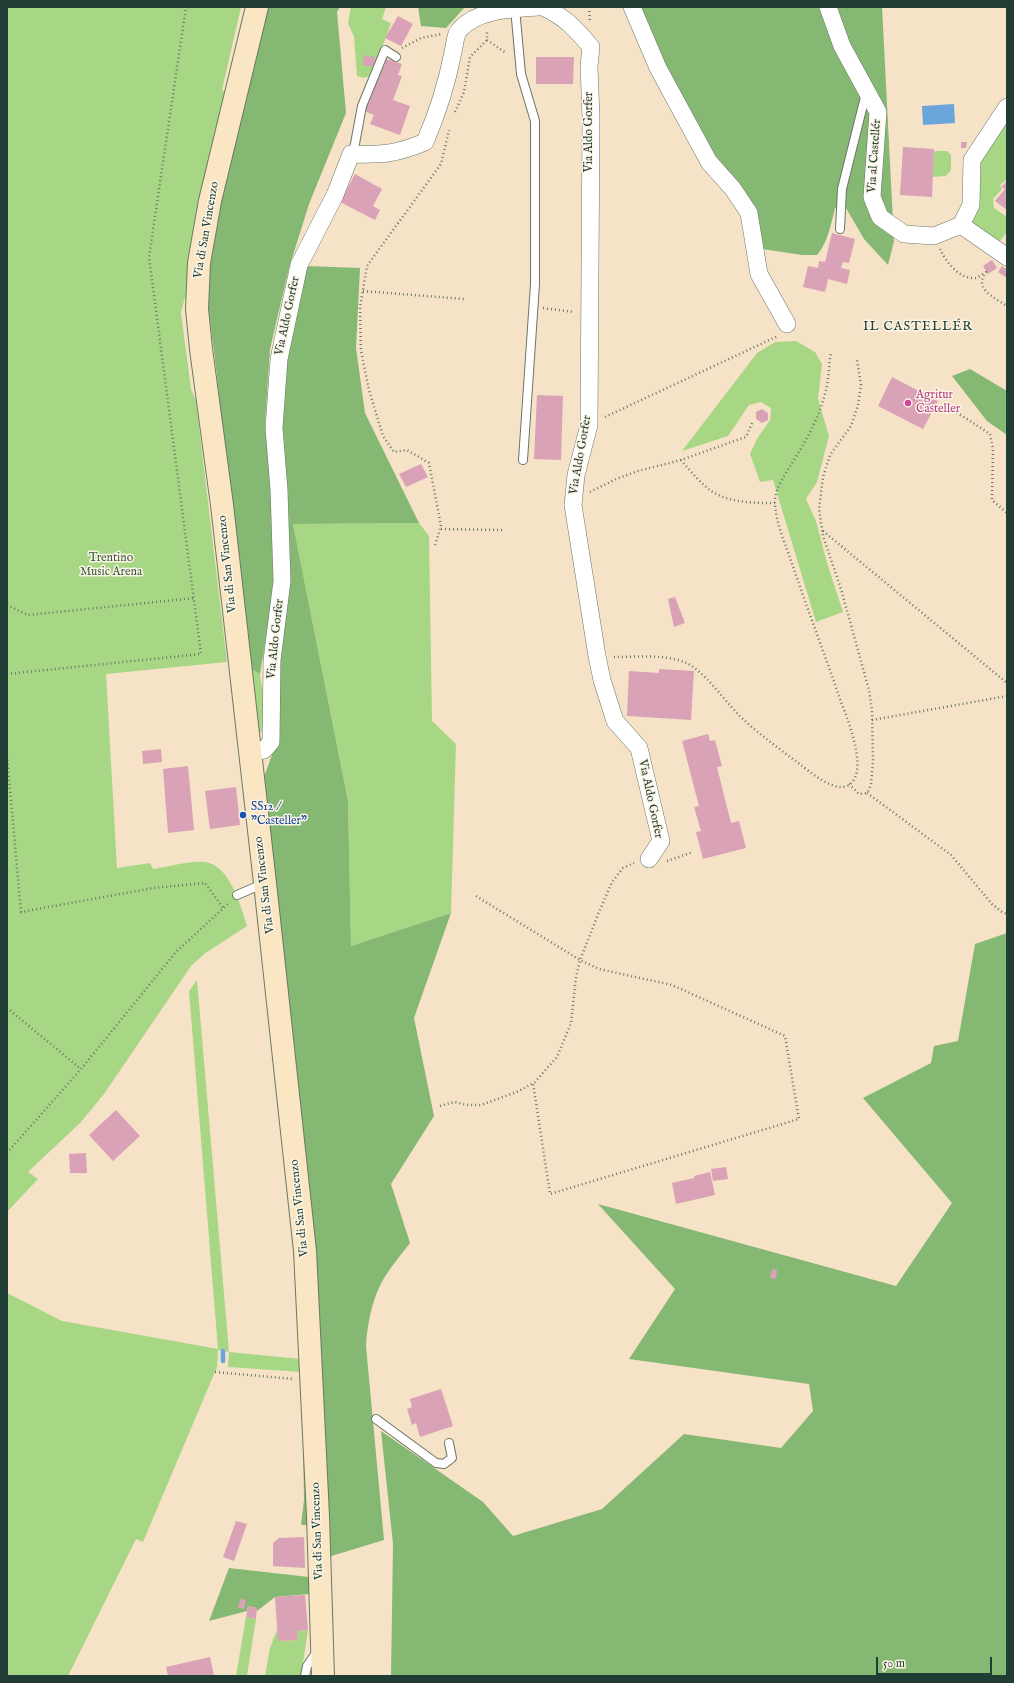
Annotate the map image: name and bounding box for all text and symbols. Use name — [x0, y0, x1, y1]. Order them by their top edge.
street label: Via Aldo Gorfer — [583, 92, 597, 172]
street label: Via al Castellér — [865, 119, 885, 193]
street label: Via di San Vincenzo — [191, 181, 223, 279]
street label: Via Aldo Gorfer — [273, 275, 303, 357]
district label: IL CASTELLÉR — [863, 319, 973, 335]
place label: Agritur Casteller — [916, 389, 960, 417]
marker: Agritur Casteller — [903, 398, 913, 408]
street label: Via Aldo Gorfer — [567, 414, 595, 496]
street label: Via di San Vincenzo — [216, 515, 240, 613]
park label: Trentino Music Arena — [80, 552, 142, 580]
street label: Via Aldo Gorfer — [265, 598, 287, 680]
street label: Via Aldo Gorfer — [635, 758, 665, 840]
place label: SS12 / "Casteller" — [251, 801, 307, 829]
marker: SS12 / "Casteller" — [238, 810, 248, 820]
street label: Via di San Vincenzo — [252, 836, 278, 934]
street label: Via di San Vincenzo — [288, 1159, 312, 1257]
street label: Via di San Vincenzo — [309, 1482, 327, 1580]
scale bar — [878, 1649, 994, 1675]
text: 50 m — [883, 1656, 905, 1671]

